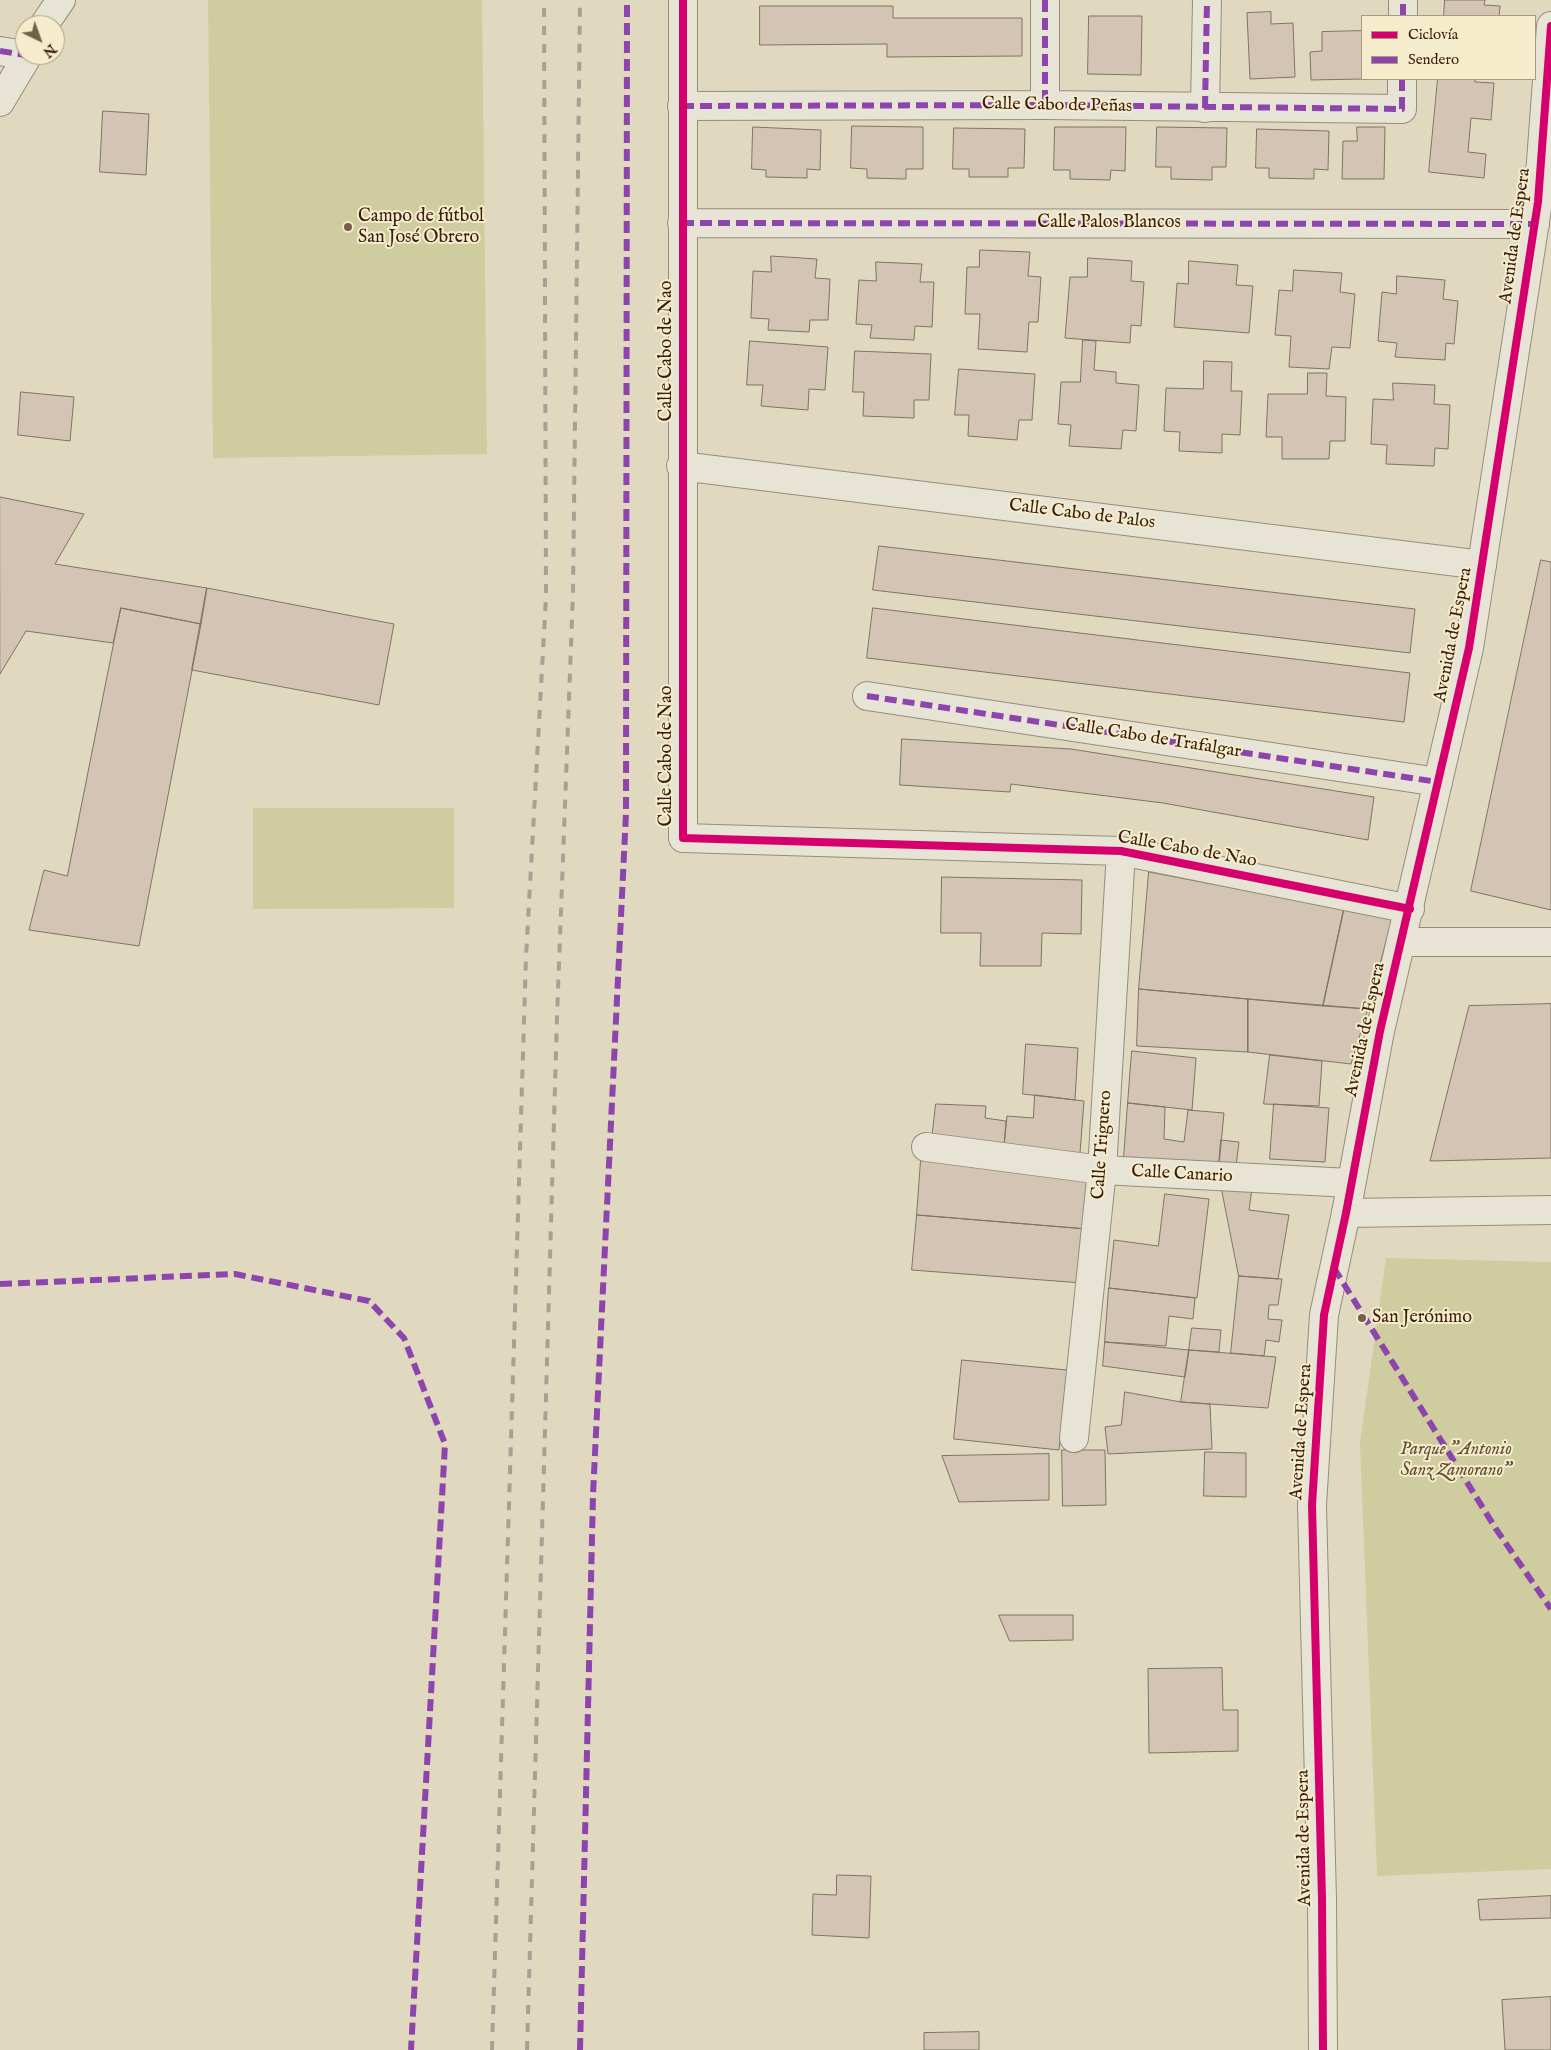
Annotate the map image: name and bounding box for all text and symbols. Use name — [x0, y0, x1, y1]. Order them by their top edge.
north arrow — [15, 15, 65, 65]
legend — [1361, 15, 1536, 80]
text: Ciclovía — [1408, 25, 1458, 44]
text: N — [39, 40, 60, 61]
text: Sendero — [1408, 50, 1459, 69]
street label: Calle Cabo de Peñas — [982, 94, 1132, 118]
street label: Avenida de Espera — [1496, 167, 1536, 305]
place label: Campo de fútbol San José Obrero — [358, 206, 484, 248]
street label: Calle Palos Blancos — [1037, 212, 1181, 234]
marker: Campo de fútbol San José Obrero — [342, 221, 354, 233]
street label: Calle Cabo de Nao — [656, 281, 678, 421]
street label: Calle Cabo de Palos — [1008, 495, 1156, 535]
street label: Avenida de Espera — [1430, 566, 1478, 704]
street label: Calle Cabo de Nao — [656, 686, 678, 826]
street label: Calle Cabo de Trafalgar — [1063, 714, 1243, 764]
street label: Calle Cabo de Nao — [1116, 827, 1258, 873]
street label: Avenida de Espera — [1341, 961, 1391, 1099]
street label: Calle Triguero — [1088, 1090, 1118, 1200]
street label: Calle Canario — [1131, 1162, 1233, 1188]
place label: San Jerónimo — [1372, 1307, 1472, 1329]
marker: San Jerónimo — [1356, 1312, 1368, 1324]
street label: Avenida de Espera — [1286, 1363, 1318, 1501]
park label: Parque "Antonio Sanz Zamorano" — [1400, 1439, 1512, 1482]
street label: Avenida de Espera — [1293, 1770, 1317, 1906]

